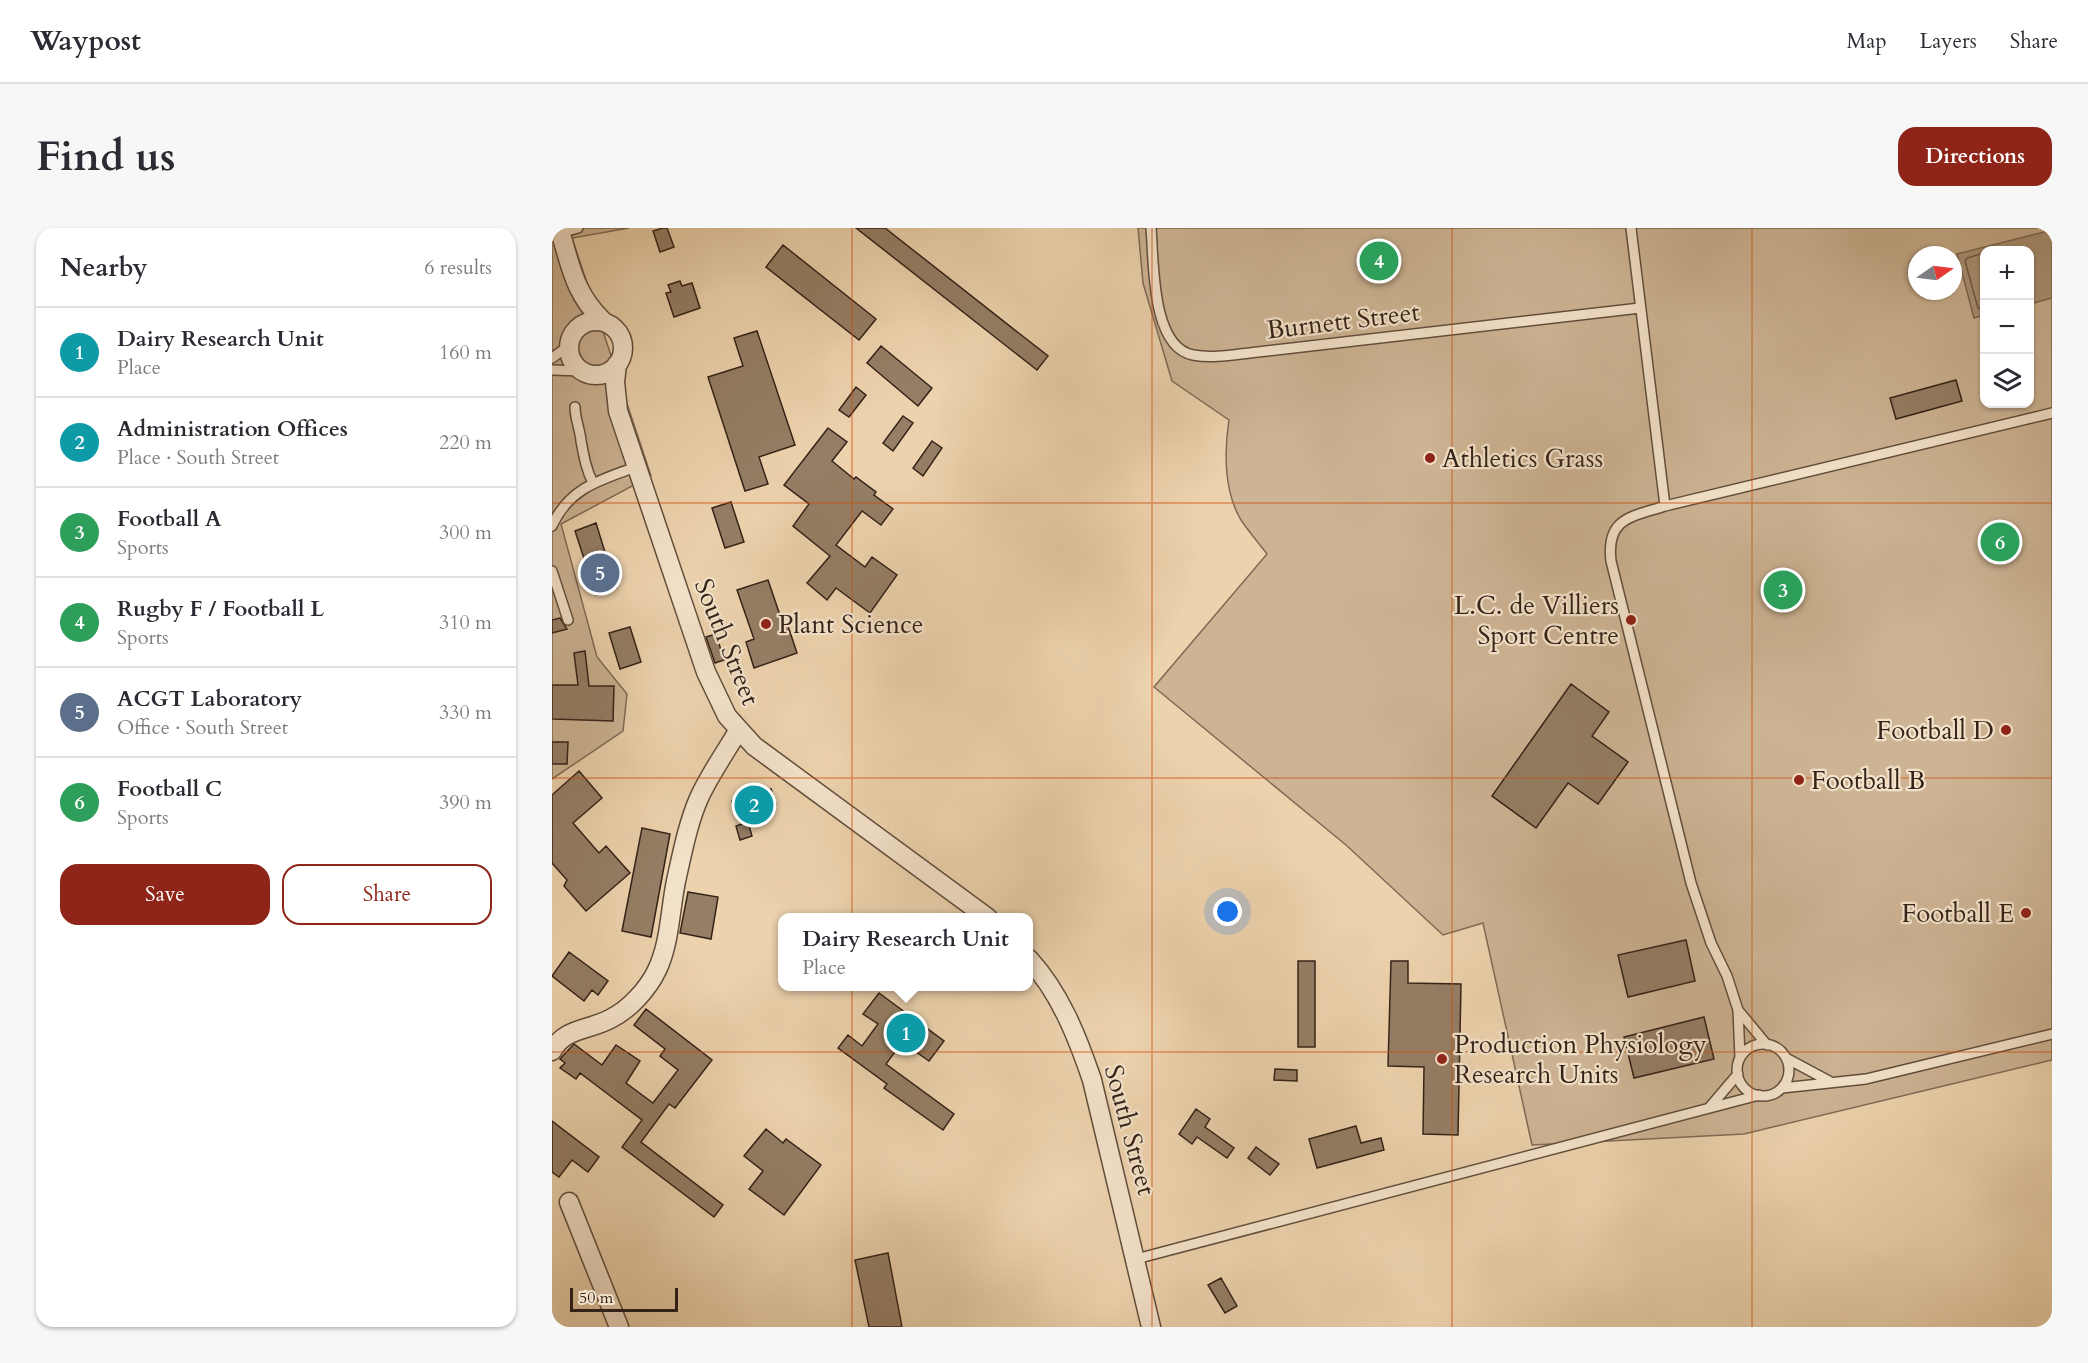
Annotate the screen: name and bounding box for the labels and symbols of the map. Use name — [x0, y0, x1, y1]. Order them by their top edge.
pin: 4 — [1360, 238, 1398, 284]
north arrow — [1908, 246, 1962, 300]
street label: Burnett Street — [1264, 294, 1422, 348]
place label: Athletics Grass — [1442, 441, 1603, 476]
marker: Athletics Grass — [1423, 451, 1437, 465]
pin: 6 — [1980, 520, 2020, 564]
pin: 5 — [580, 550, 620, 596]
pin: 3 — [1764, 568, 1802, 613]
street label: South Street — [686, 574, 768, 710]
place label: L.C. de Villiers Sport Centre — [1454, 588, 1619, 653]
place label: Plant Science — [778, 607, 924, 642]
marker: L.C. de Villiers Sport Centre — [1624, 613, 1638, 627]
marker: Plant Science — [759, 617, 773, 631]
place label: Football D — [1876, 713, 1994, 748]
marker: Football D — [1999, 723, 2013, 737]
place label: Football B — [1811, 763, 1925, 798]
marker: Football B — [1792, 773, 1806, 787]
pin: 2 — [734, 782, 774, 828]
place label: Football E — [1901, 896, 2014, 931]
your location — [1213, 897, 1242, 926]
marker: Football E — [2019, 906, 2033, 920]
pin: 1 — [886, 1010, 926, 1056]
place label: Production Physiology Research Units — [1454, 1027, 1707, 1092]
marker: Production Physiology Research Units — [1435, 1052, 1449, 1066]
street label: South Street — [1096, 1061, 1164, 1199]
scale bar — [570, 1285, 678, 1312]

